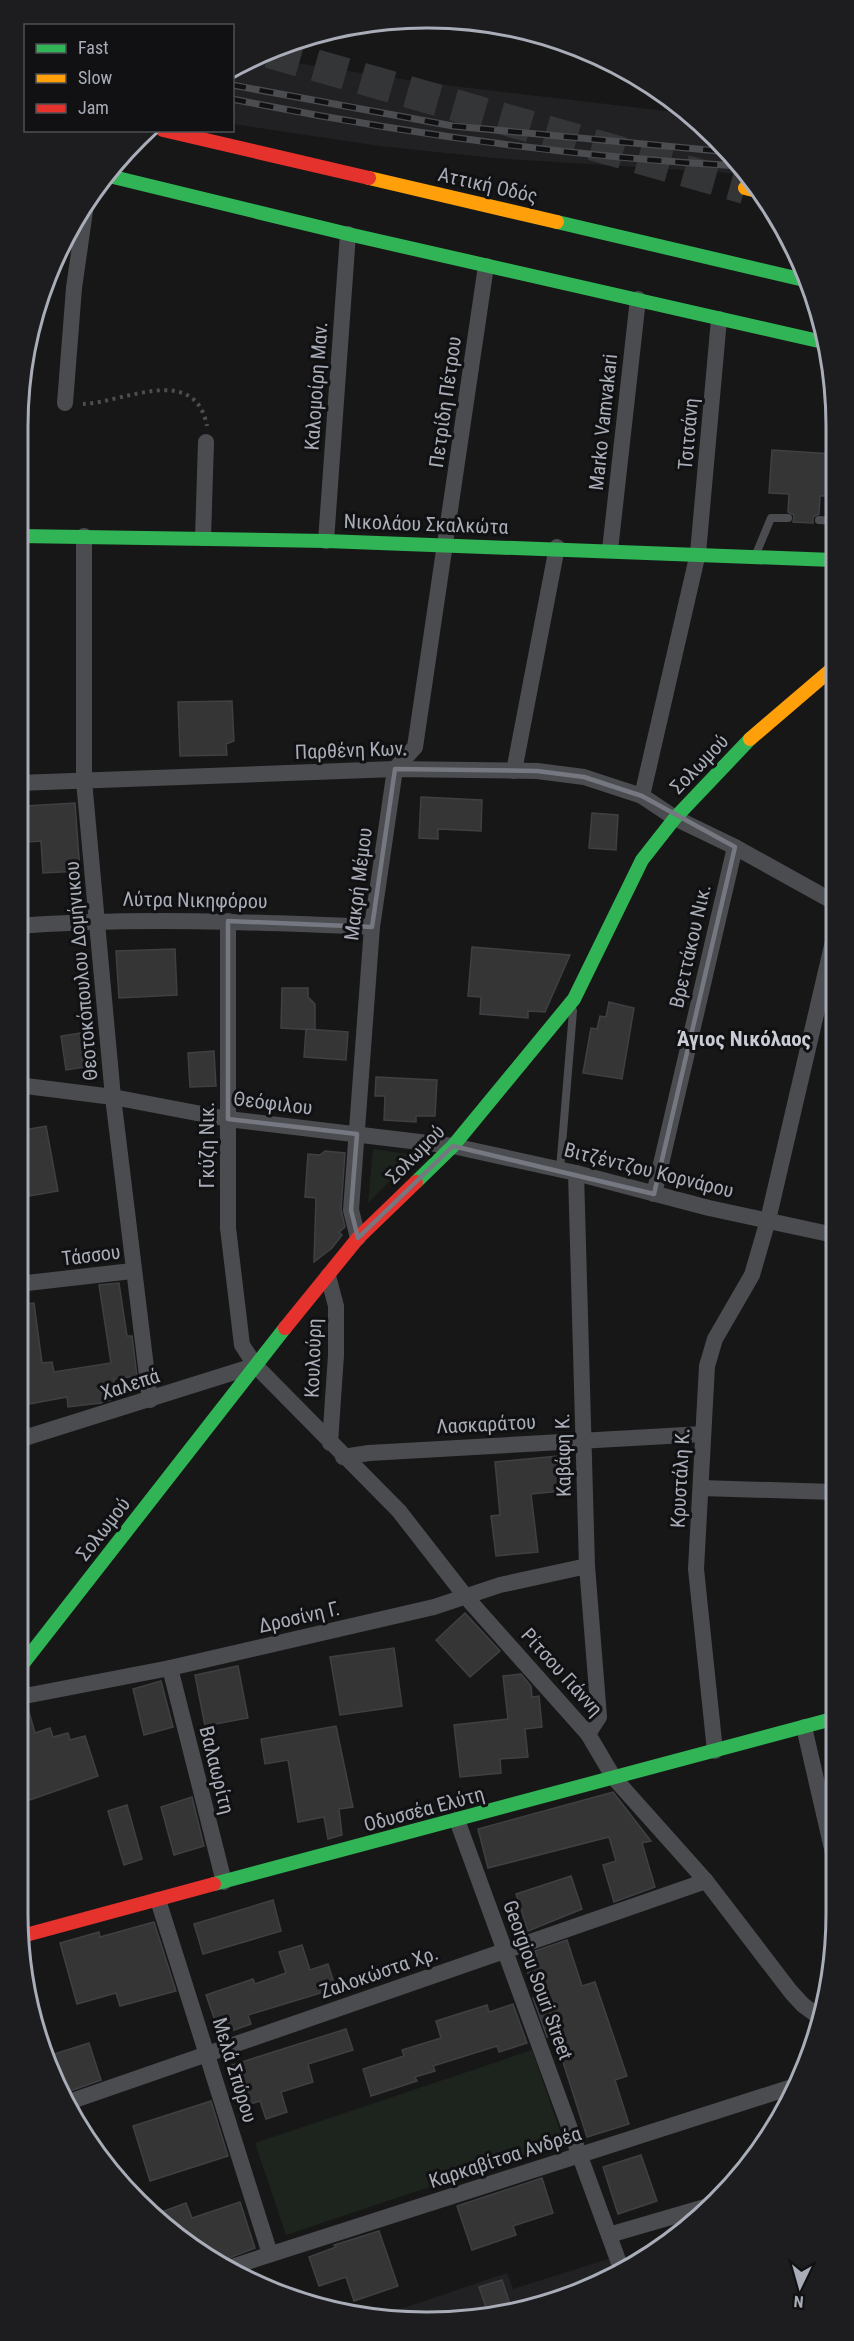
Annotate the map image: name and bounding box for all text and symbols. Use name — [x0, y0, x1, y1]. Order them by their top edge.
legend — [24, 24, 234, 132]
text: Fast — [78, 37, 109, 58]
text: Slow — [78, 67, 113, 88]
text: Jam — [78, 97, 109, 118]
street label: Αττική Οδός — [436, 162, 540, 208]
street label: Καλομοίρη Μαν. — [300, 321, 332, 451]
street label: Πετρίδη Πέτρου — [424, 335, 466, 469]
street label: Marko Vamvakari — [584, 353, 622, 491]
street label: Τσιτσάνη — [673, 397, 703, 471]
street label: Νικολάου Σκαλκώτα — [343, 509, 509, 539]
street label: Σολωμού — [665, 729, 733, 799]
street label: Παρθένη Κων. — [294, 736, 408, 764]
street label: Μακρή Μέμου — [339, 826, 377, 942]
street label: Θεοτοκόπουλου Δομήνικου — [59, 860, 103, 1082]
street label: Βρεττάκου Νικ. — [664, 882, 716, 1010]
street label: Λύτρα Νικηφόρου — [122, 887, 268, 913]
district label: Άγιος Νικόλαος — [677, 1027, 811, 1051]
street label: Θεόφιλου — [232, 1086, 314, 1120]
street label: Γκύζη Νικ. — [195, 1102, 219, 1188]
street label: Σολωμού — [380, 1119, 450, 1189]
street label: Βιτζέντζου Κορνάρου — [562, 1137, 736, 1203]
street label: Τάσσου — [60, 1239, 122, 1271]
street label: Κουλούρη — [300, 1318, 326, 1398]
street label: Χαλεπά — [98, 1363, 162, 1405]
street label: Λασκαράτου — [436, 1409, 536, 1439]
street label: Καβάφη Κ. — [550, 1413, 576, 1497]
street label: Κρυστάλη Κ. — [665, 1427, 695, 1529]
street label: Σολωμού — [71, 1493, 135, 1565]
street label: Δροσίνη Γ. — [256, 1596, 342, 1638]
street label: Ρίτσου Γιάννη — [516, 1623, 608, 1721]
street label: Βαλαωρίτη — [194, 1723, 240, 1817]
street label: Οδυσσέα Ελύτη — [361, 1781, 487, 1837]
street label: Georgiou Souri Street — [498, 1897, 578, 2063]
street label: Ζαλοκώστα Χρ. — [317, 1940, 441, 2004]
street label: Μελά Σπύρου — [208, 2015, 262, 2125]
street label: Καρκαβίτσα Ανδρέα — [426, 2121, 584, 2193]
north arrow — [770, 2257, 830, 2317]
text: N — [793, 2292, 804, 2311]

